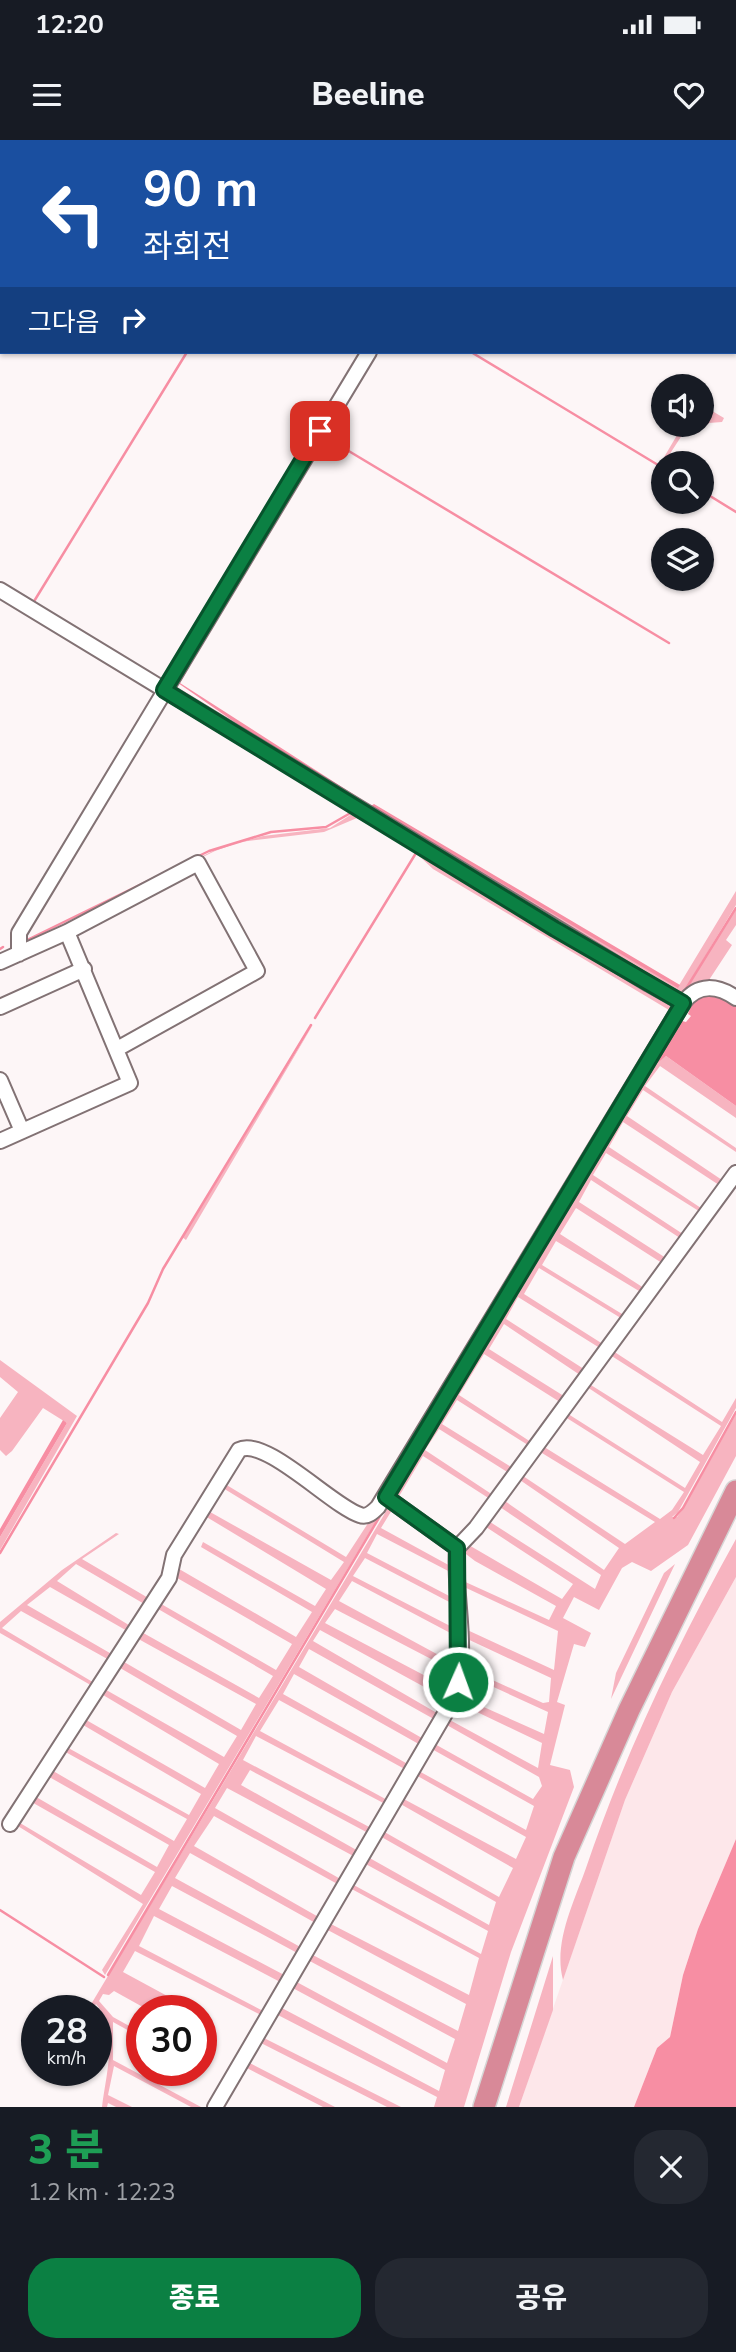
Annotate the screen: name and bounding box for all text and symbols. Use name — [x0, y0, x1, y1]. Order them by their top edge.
text: 12:20 — [35, 7, 104, 42]
text: Beeline — [311, 73, 425, 116]
icon: menu — [28, 76, 66, 114]
icon: heart — [670, 76, 708, 114]
text: 90 m — [143, 156, 258, 223]
icon: left — [28, 168, 119, 259]
text: 좌회전 — [143, 225, 231, 268]
icon: right — [114, 301, 152, 339]
text: 그다음 — [28, 305, 100, 340]
map controls — [651, 374, 714, 591]
button: sound — [651, 374, 714, 437]
pin — [290, 401, 350, 461]
icon: arrive — [301, 412, 339, 450]
button: search — [651, 451, 714, 514]
button: layers — [651, 528, 714, 591]
position arrow — [421, 1645, 495, 1719]
speed limit sign: 30 — [126, 1995, 217, 2086]
text: 28 — [45, 2008, 88, 2055]
text: km/h — [47, 2046, 86, 2070]
text: 3 분 — [28, 2122, 104, 2179]
button: close — [634, 2130, 708, 2204]
text: 1.2 km · 12:23 — [28, 2177, 175, 2208]
button: 종료 — [28, 2258, 361, 2338]
button: 공유 — [375, 2258, 708, 2338]

